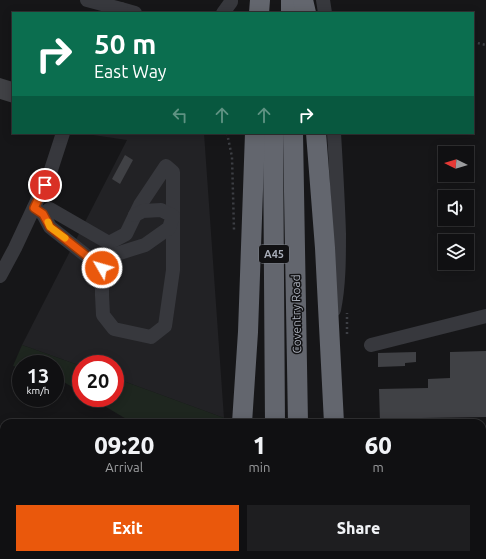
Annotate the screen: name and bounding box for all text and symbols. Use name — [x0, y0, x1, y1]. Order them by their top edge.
icon: right — [28, 28, 80, 80]
text: 50 m — [94, 28, 156, 59]
text: East Way — [94, 61, 167, 81]
icon: left — [169, 104, 191, 126]
icon: ahead — [211, 104, 233, 126]
icon: ahead — [253, 104, 275, 126]
icon: right — [295, 104, 317, 126]
north arrow — [438, 146, 474, 182]
map controls — [438, 146, 474, 270]
pin — [28, 168, 62, 202]
icon: arrive — [34, 174, 56, 196]
button: sound — [438, 190, 474, 226]
button: layers — [438, 234, 474, 270]
road number: A45 — [259, 245, 289, 263]
position arrow — [81, 247, 123, 289]
street label: Coventry Road — [289, 274, 303, 354]
speed limit sign: 20 — [72, 355, 124, 407]
text: 13 — [27, 364, 49, 387]
text: km/h — [26, 385, 50, 396]
text: 09:20 — [94, 432, 154, 459]
text: 1 — [253, 432, 266, 459]
text: 60 — [365, 432, 392, 459]
text: Arrival — [105, 460, 143, 474]
text: min — [249, 460, 270, 474]
text: m — [373, 460, 384, 474]
button: Exit — [16, 505, 239, 551]
button: Share — [247, 505, 470, 551]

